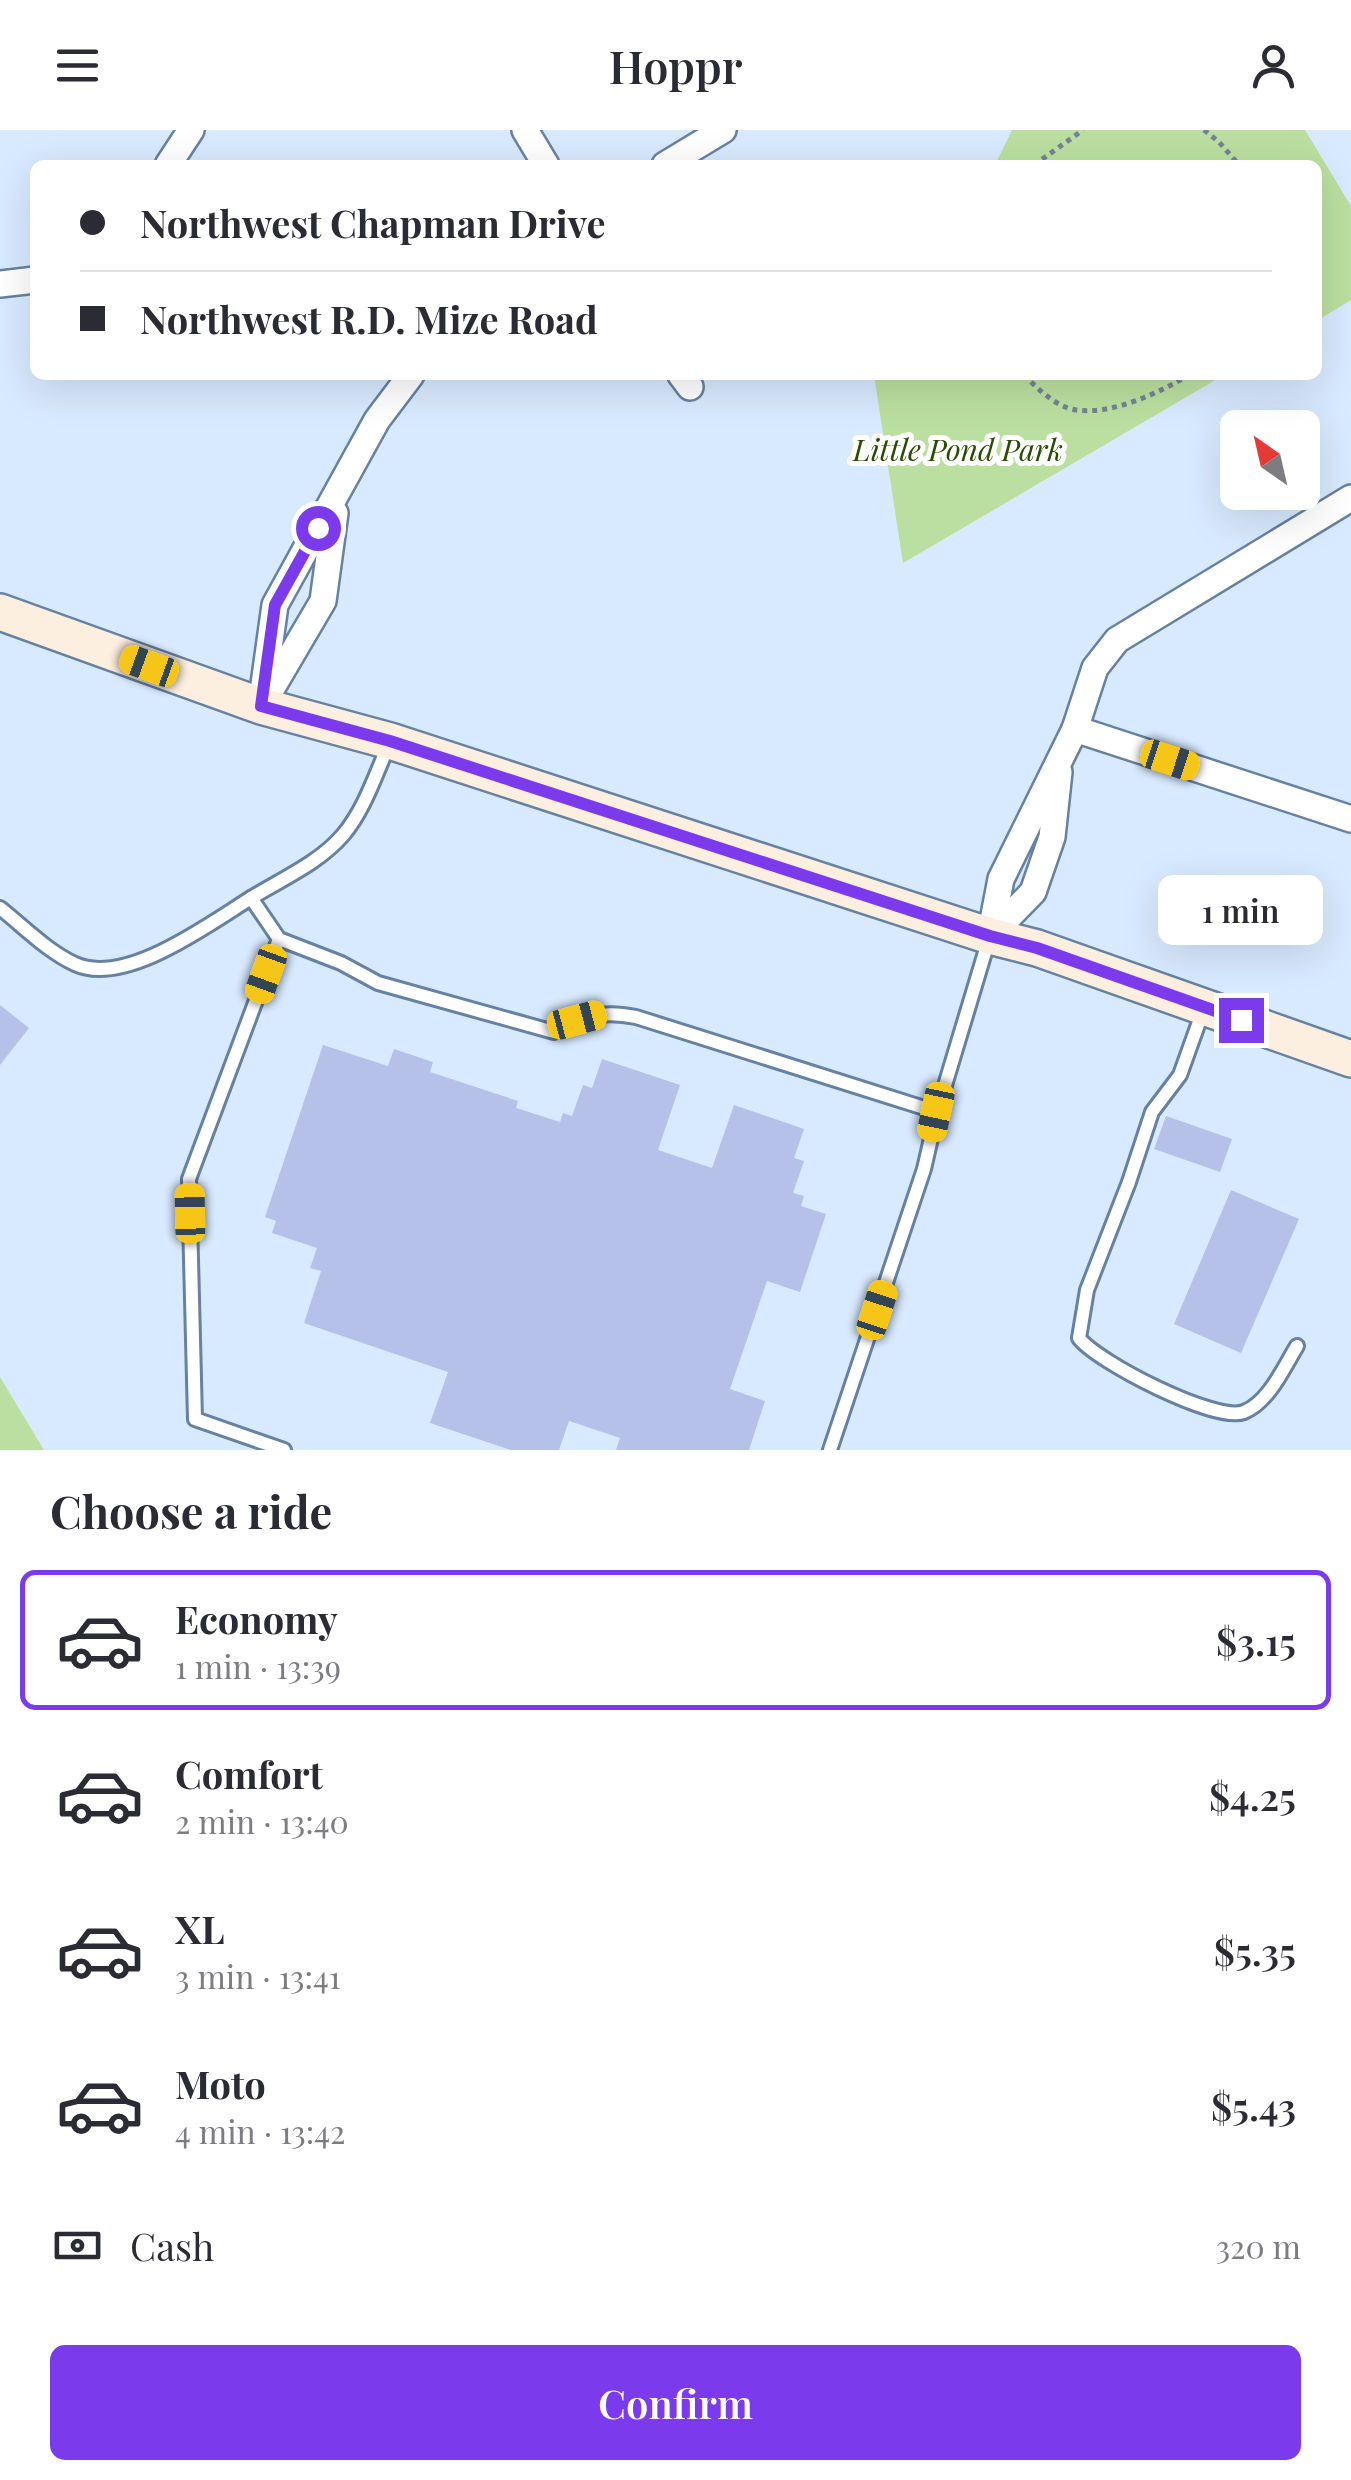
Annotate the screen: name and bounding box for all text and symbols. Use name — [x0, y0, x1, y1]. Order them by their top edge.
text: Hoppr — [609, 35, 742, 95]
icon: menu — [50, 38, 105, 93]
icon: person — [1246, 38, 1301, 93]
text: Northwest Chapman Drive — [140, 197, 606, 248]
text: Northwest R.D. Mize Road — [140, 293, 598, 344]
north arrow — [1220, 410, 1320, 510]
map controls — [1220, 410, 1320, 510]
park label: Little Pond Park — [851, 429, 1063, 469]
route start — [296, 506, 341, 551]
car — [116, 642, 182, 690]
car — [1137, 736, 1203, 784]
callout: 1 min — [1158, 875, 1324, 945]
text: 1 min — [1202, 888, 1279, 931]
car — [242, 941, 290, 1007]
car — [544, 998, 610, 1042]
route end — [1219, 998, 1264, 1043]
car — [915, 1080, 957, 1144]
car — [174, 1183, 206, 1243]
car — [853, 1277, 901, 1343]
text: Choose a ride — [50, 1480, 332, 1540]
text: Economy — [175, 1593, 338, 1644]
icon: car — [55, 1595, 145, 1685]
text: $3.15 — [1216, 1615, 1296, 1666]
text: 1 min · 13:39 — [175, 1644, 341, 1687]
text: Comfort — [175, 1748, 323, 1799]
icon: car — [55, 1750, 145, 1840]
text: $4.25 — [1209, 1770, 1296, 1821]
text: 2 min · 13:40 — [175, 1799, 349, 1842]
text: XL — [175, 1903, 224, 1954]
icon: car — [55, 1905, 145, 1995]
text: $5.35 — [1214, 1925, 1296, 1976]
text: 3 min · 13:41 — [175, 1954, 341, 1997]
text: Moto — [175, 2058, 266, 2109]
icon: car — [55, 2060, 145, 2150]
text: $5.43 — [1211, 2080, 1296, 2131]
text: 4 min · 13:42 — [175, 2109, 345, 2152]
icon: cash — [50, 2218, 105, 2273]
text: Cash — [130, 2220, 214, 2271]
text: 320 m — [1216, 2224, 1301, 2267]
button: Confirm — [50, 2345, 1301, 2460]

